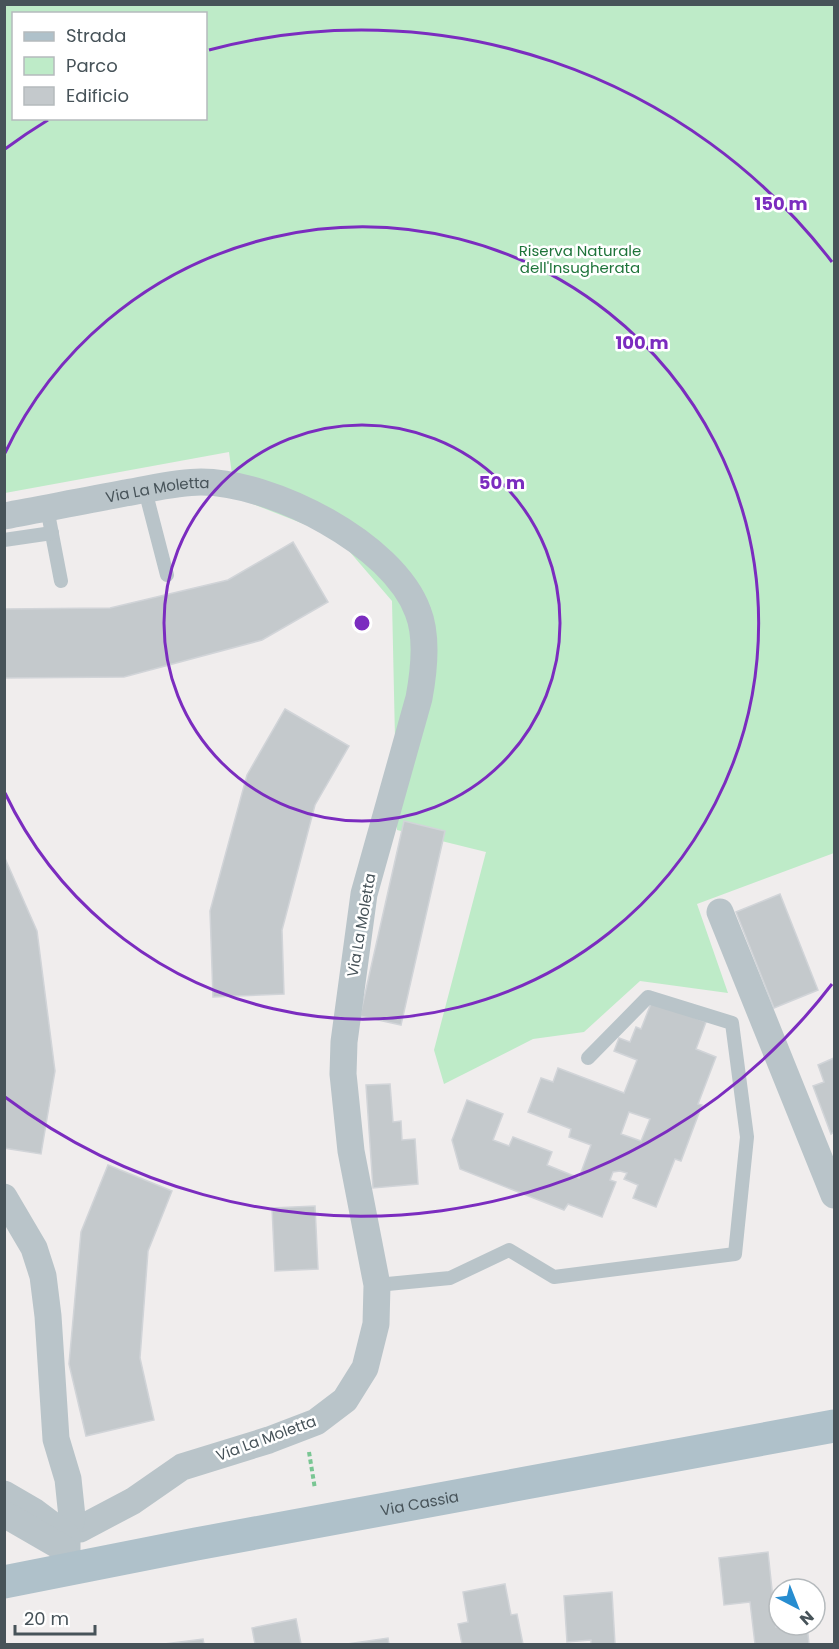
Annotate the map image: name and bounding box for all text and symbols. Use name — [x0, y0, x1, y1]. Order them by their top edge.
legend — [12, 12, 207, 120]
text: Strada — [66, 23, 126, 48]
text: Parco — [66, 53, 118, 78]
text: Edificio — [66, 83, 129, 108]
text: 150 m — [754, 191, 808, 216]
park label: Riserva Naturale dell'Insugherata — [519, 240, 641, 278]
text: 100 m — [615, 330, 669, 355]
text: 50 m — [479, 470, 525, 495]
street label: Via La Moletta — [104, 471, 210, 507]
centre of rings — [352, 613, 372, 633]
street label: Via La Moletta — [342, 871, 380, 979]
street label: Via La Moletta — [213, 1410, 319, 1466]
street label: Via Cassia — [379, 1485, 460, 1520]
north arrow — [767, 1577, 827, 1637]
scale bar — [15, 1598, 94, 1636]
text: N — [795, 1605, 819, 1630]
text: 20 m — [24, 1606, 69, 1631]

